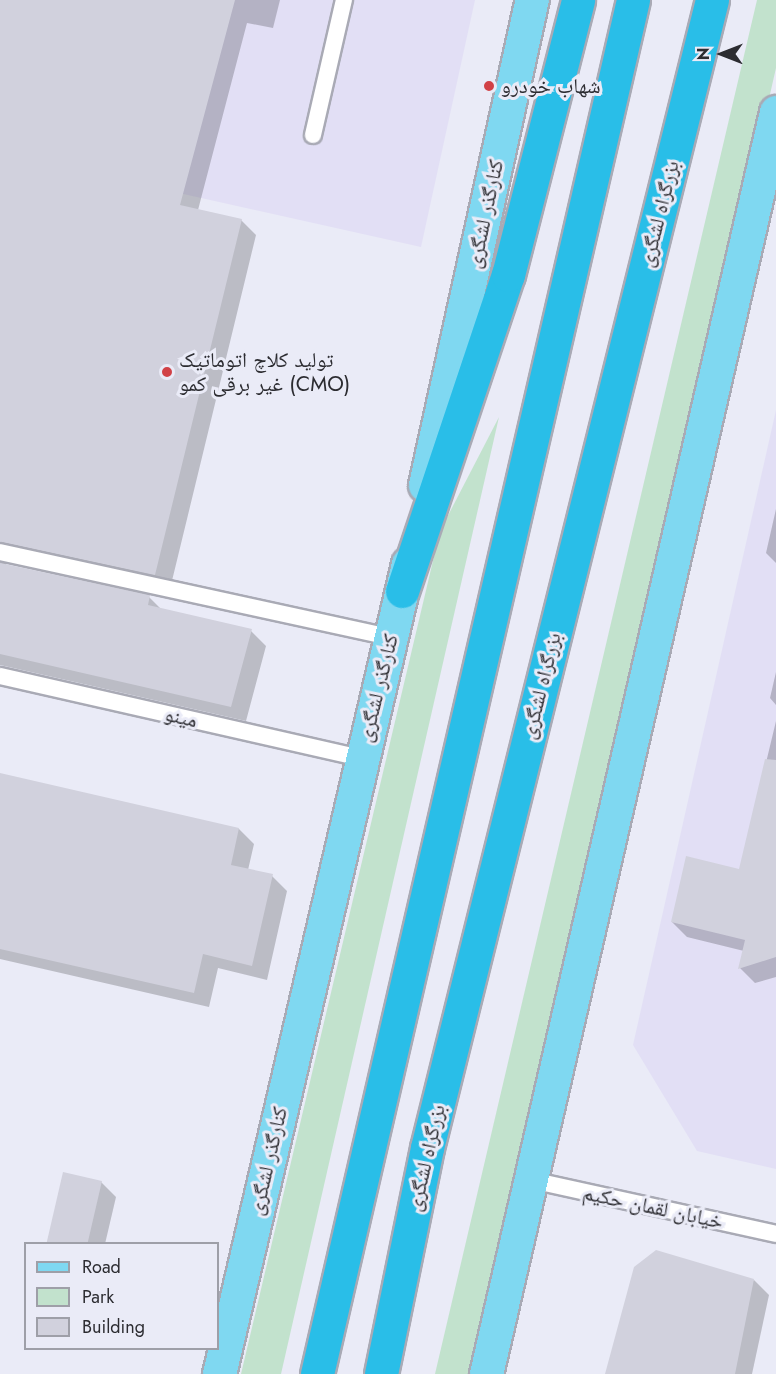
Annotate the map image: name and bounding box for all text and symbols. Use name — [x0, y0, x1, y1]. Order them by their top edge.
north arrow — [692, 24, 752, 84]
text: N — [692, 48, 715, 60]
place label: شهاب خودرو — [501, 73, 600, 99]
marker: شهاب خودرو — [482, 79, 496, 93]
street label: کنارگذر لشگری — [461, 157, 509, 271]
street label: بزرگراه لشگری — [634, 158, 684, 270]
place label: تولید کلاچ اتوماتیک غیر برقی کمو (CMO) — [179, 347, 350, 397]
marker: تولید کلاچ اتوماتیک غیر برقی کمو (CMO) — [160, 365, 174, 379]
street label: بزرگراه لشگری — [516, 630, 566, 742]
street label: کنارگذر لشگری — [352, 631, 404, 745]
street label: مینو — [162, 701, 200, 733]
street label: بزرگراه لشگری — [401, 1102, 451, 1214]
street label: کنارگذر لشگری — [243, 1104, 293, 1218]
street label: خیابان لقمان حکیم — [581, 1180, 725, 1234]
legend — [24, 1242, 219, 1350]
text: Road — [82, 1254, 121, 1280]
text: Park — [82, 1284, 114, 1310]
text: Building — [82, 1314, 145, 1340]

